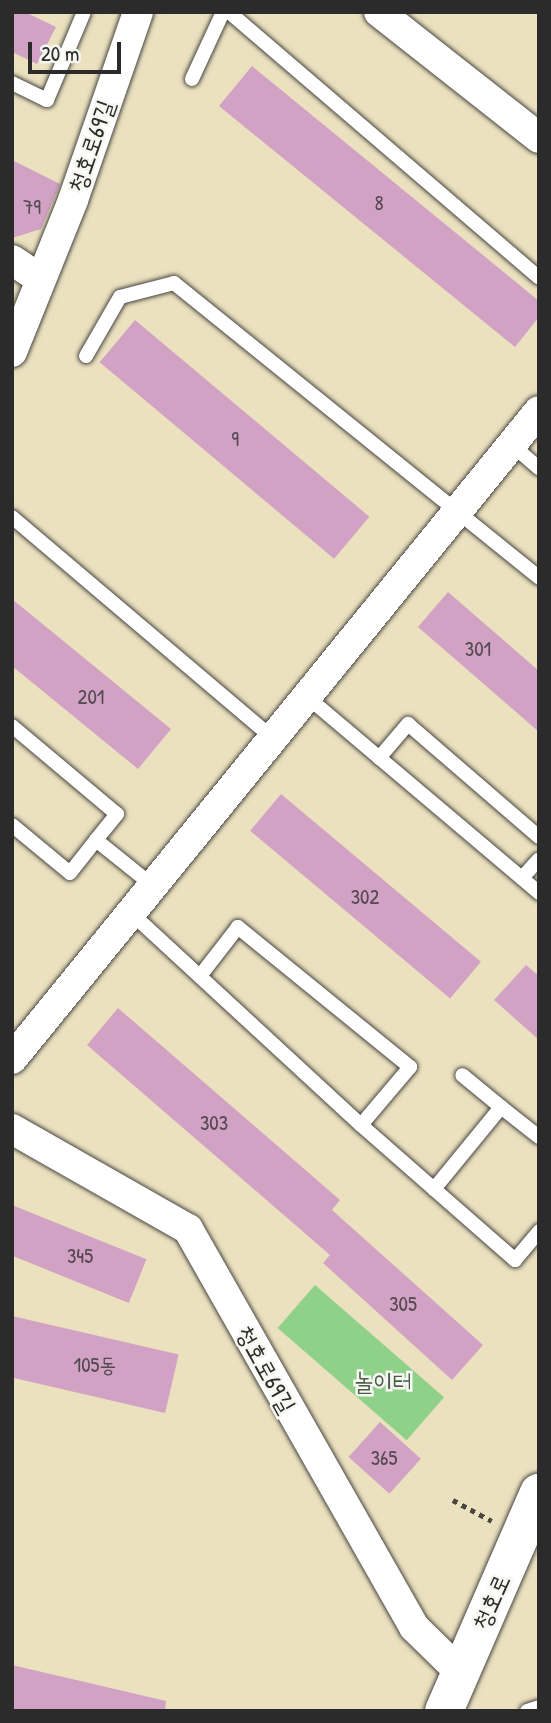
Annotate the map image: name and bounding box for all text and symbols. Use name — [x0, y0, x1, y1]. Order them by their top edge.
scale bar — [32, 28, 124, 72]
text: 20 m — [41, 39, 79, 68]
street label: 청호로69길 — [62, 96, 120, 196]
house number: 8 — [374, 190, 384, 216]
house number: 79 — [23, 194, 41, 220]
house number: 9 — [231, 426, 239, 452]
house number: 301 — [465, 636, 491, 662]
house number: 201 — [78, 684, 104, 710]
house number: 302 — [351, 884, 379, 910]
house number: 303 — [200, 1110, 228, 1136]
house number: 345 — [67, 1243, 93, 1269]
house number: 305 — [389, 1291, 417, 1317]
street label: 청호로69길 — [230, 1320, 302, 1418]
house number: 105동 — [74, 1352, 116, 1378]
park label: 놀이터 — [354, 1368, 412, 1396]
house number: 365 — [371, 1445, 397, 1471]
street label: 청호로 — [466, 1570, 516, 1634]

